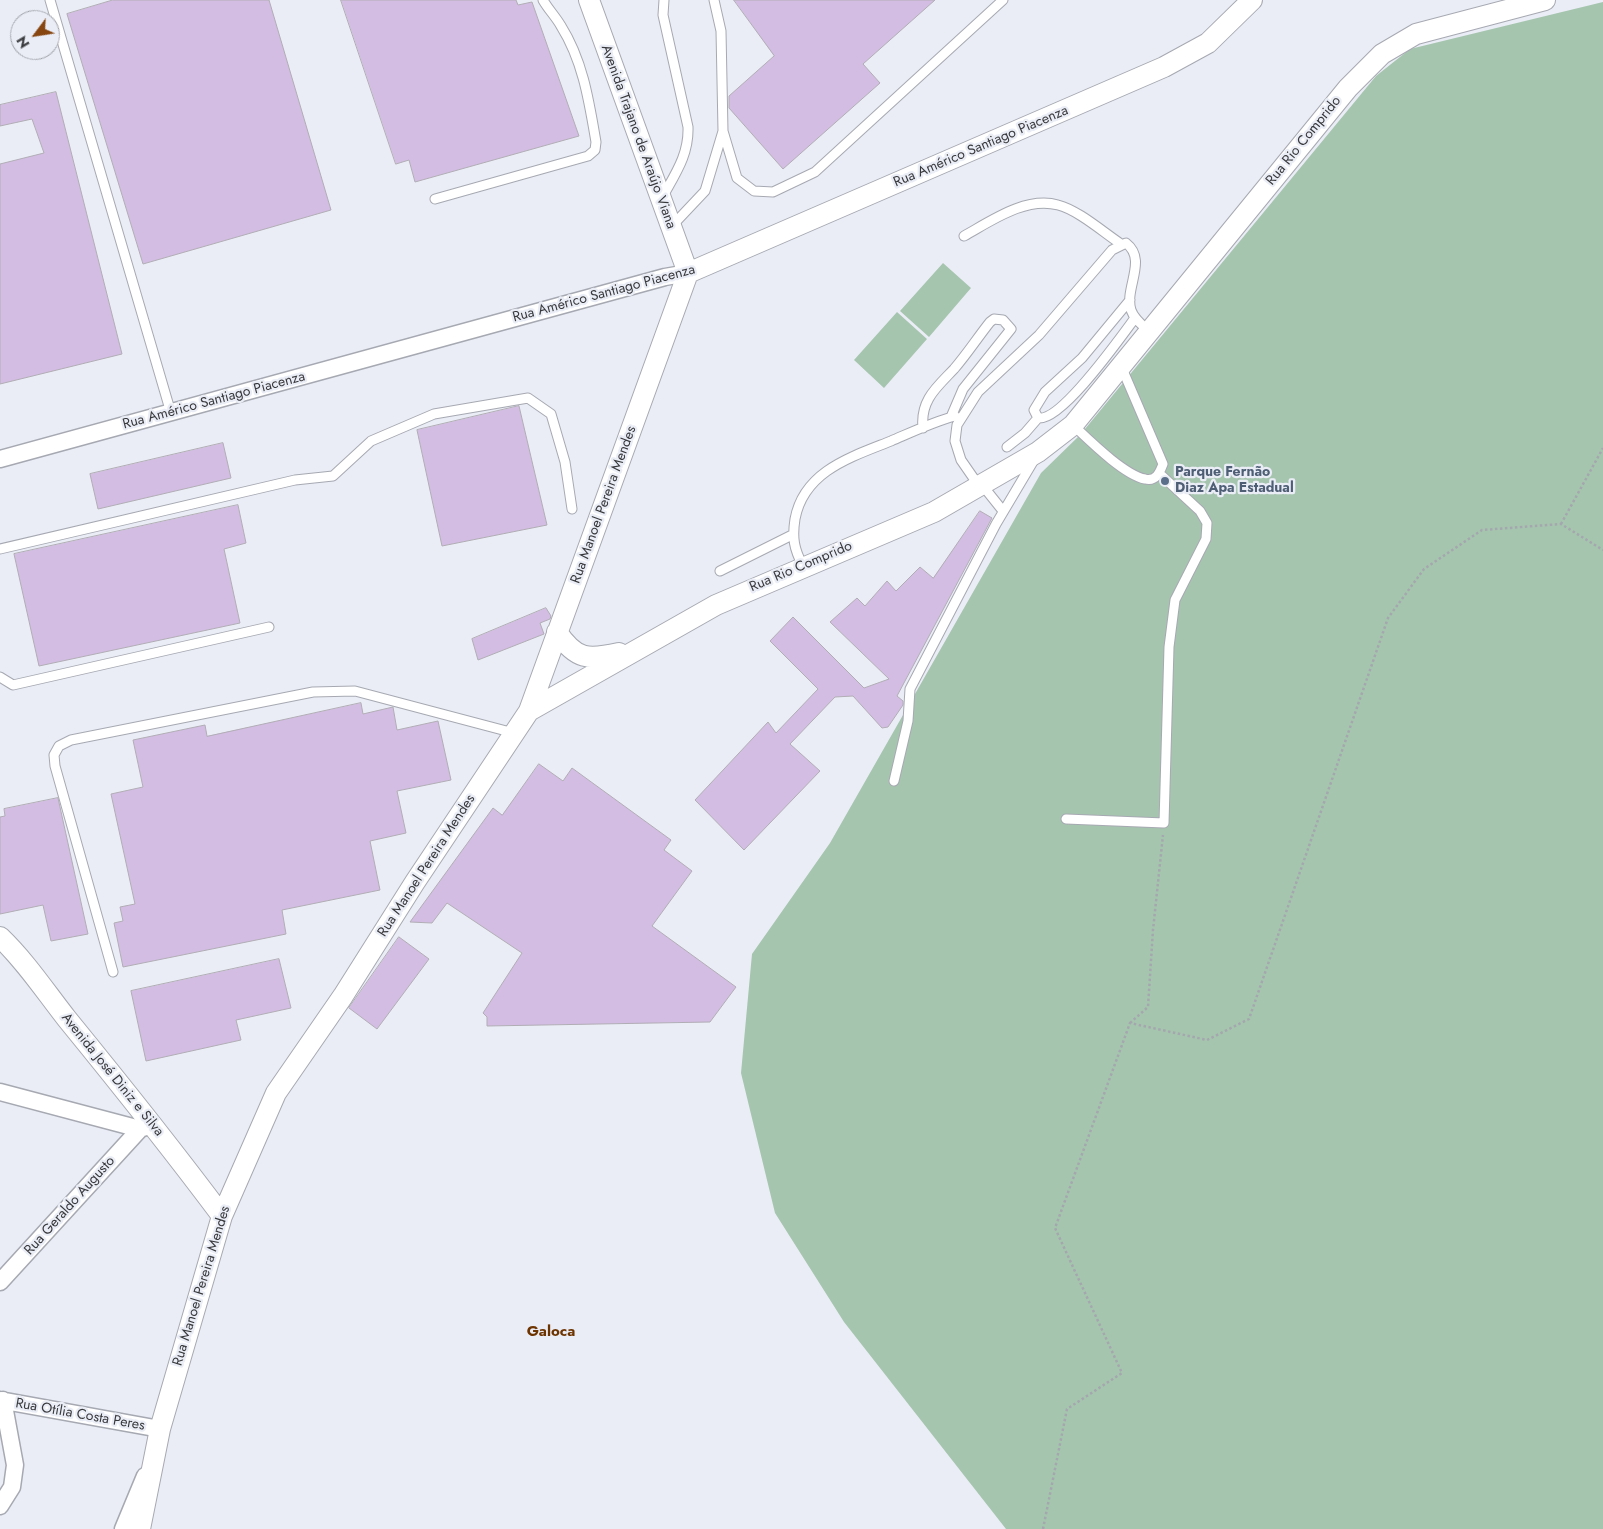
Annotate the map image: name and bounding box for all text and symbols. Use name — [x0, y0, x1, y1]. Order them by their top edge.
north arrow — [10, 10, 60, 60]
text: N — [12, 32, 34, 52]
street label: Avenida Trajano de Araújo Viana — [597, 43, 679, 231]
street label: Rua Rio Comprido — [1263, 93, 1345, 189]
street label: Rua Américo Santiago Piacenza — [891, 102, 1071, 192]
street label: Rua Américo Santiago Piacenza — [511, 262, 697, 326]
street label: Rua Américo Santiago Piacenza — [121, 369, 307, 433]
street label: Rua Manoel Pereira Mendes — [568, 424, 640, 586]
place label: Parque Fernão Diaz Apa Estadual — [1175, 465, 1294, 498]
marker: Parque Fernão Diaz Apa Estadual — [1159, 475, 1171, 487]
street label: Rua Rio Comprido — [747, 538, 855, 596]
street label: Rua Manoel Pereira Mendes — [375, 792, 479, 940]
street label: Avenida José Diniz e Silva — [57, 1010, 167, 1140]
street label: Rua Geraldo Augusto — [21, 1153, 119, 1259]
street label: Rua Manoel Pereira Mendes — [170, 1204, 234, 1368]
district label: Galoca — [527, 1323, 575, 1341]
street label: Rua Otília Costa Peres — [14, 1395, 146, 1435]

